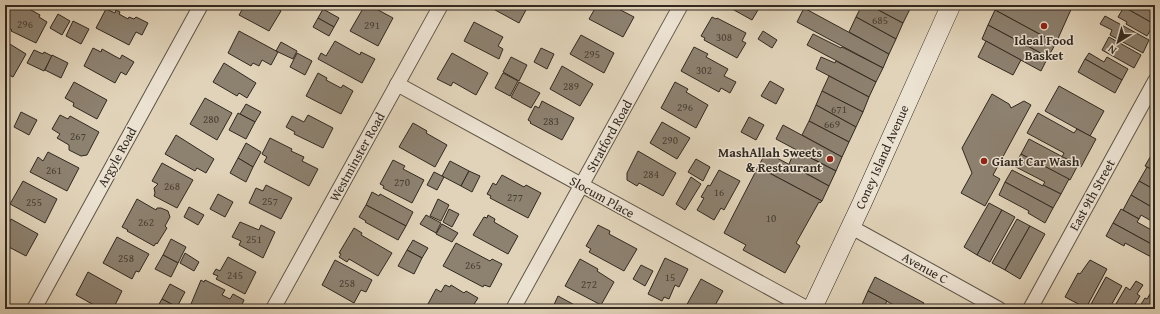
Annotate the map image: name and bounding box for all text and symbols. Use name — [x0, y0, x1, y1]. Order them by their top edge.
house number: 685 — [872, 12, 888, 28]
house number: 296 — [17, 16, 33, 32]
house number: 291 — [364, 17, 380, 33]
marker: Ideal Food Basket — [1039, 21, 1049, 31]
north arrow — [1098, 22, 1138, 62]
house number: 308 — [716, 29, 732, 45]
place label: Ideal Food Basket — [1014, 31, 1074, 65]
text: N — [1104, 41, 1120, 59]
house number: 295 — [584, 46, 600, 62]
house number: 302 — [696, 62, 712, 78]
house number: 289 — [563, 78, 579, 94]
street label: Stratford Road — [581, 96, 637, 176]
house number: 296 — [677, 99, 693, 115]
house number: 671 — [831, 101, 847, 117]
street label: Coney Island Avenue — [850, 102, 914, 212]
street label: Westminster Road — [325, 109, 389, 205]
house number: 280 — [203, 111, 219, 127]
house number: 283 — [543, 113, 559, 129]
house number: 669 — [824, 116, 840, 132]
street label: Argyle Road — [93, 123, 141, 190]
house number: 267 — [70, 128, 86, 144]
house number: 290 — [662, 132, 678, 148]
place label: MashAllah Sweets & Restaurant — [718, 143, 822, 177]
place label: Giant Car Wash — [992, 152, 1080, 171]
marker: MashAllah Sweets & Restaurant — [825, 154, 835, 164]
street label: East 9th Street — [1064, 155, 1120, 234]
marker: Giant Car Wash — [979, 156, 989, 166]
house number: 261 — [46, 162, 62, 178]
house number: 284 — [643, 166, 659, 182]
street label: Slocum Place — [566, 171, 638, 223]
house number: 270 — [394, 174, 410, 190]
house number: 268 — [164, 178, 180, 194]
house number: 16 — [714, 184, 724, 200]
house number: 277 — [507, 189, 523, 205]
house number: 257 — [262, 193, 278, 209]
house number: 255 — [26, 194, 42, 210]
house number: 10 — [766, 210, 776, 226]
house number: 262 — [138, 214, 154, 230]
house number: 251 — [246, 231, 262, 247]
street label: Avenue C — [899, 248, 951, 288]
house number: 258 — [118, 250, 134, 266]
house number: 265 — [465, 257, 481, 273]
house number: 245 — [227, 267, 243, 283]
house number: 15 — [665, 269, 675, 285]
house number: 258 — [339, 275, 355, 291]
house number: 272 — [581, 276, 597, 292]

